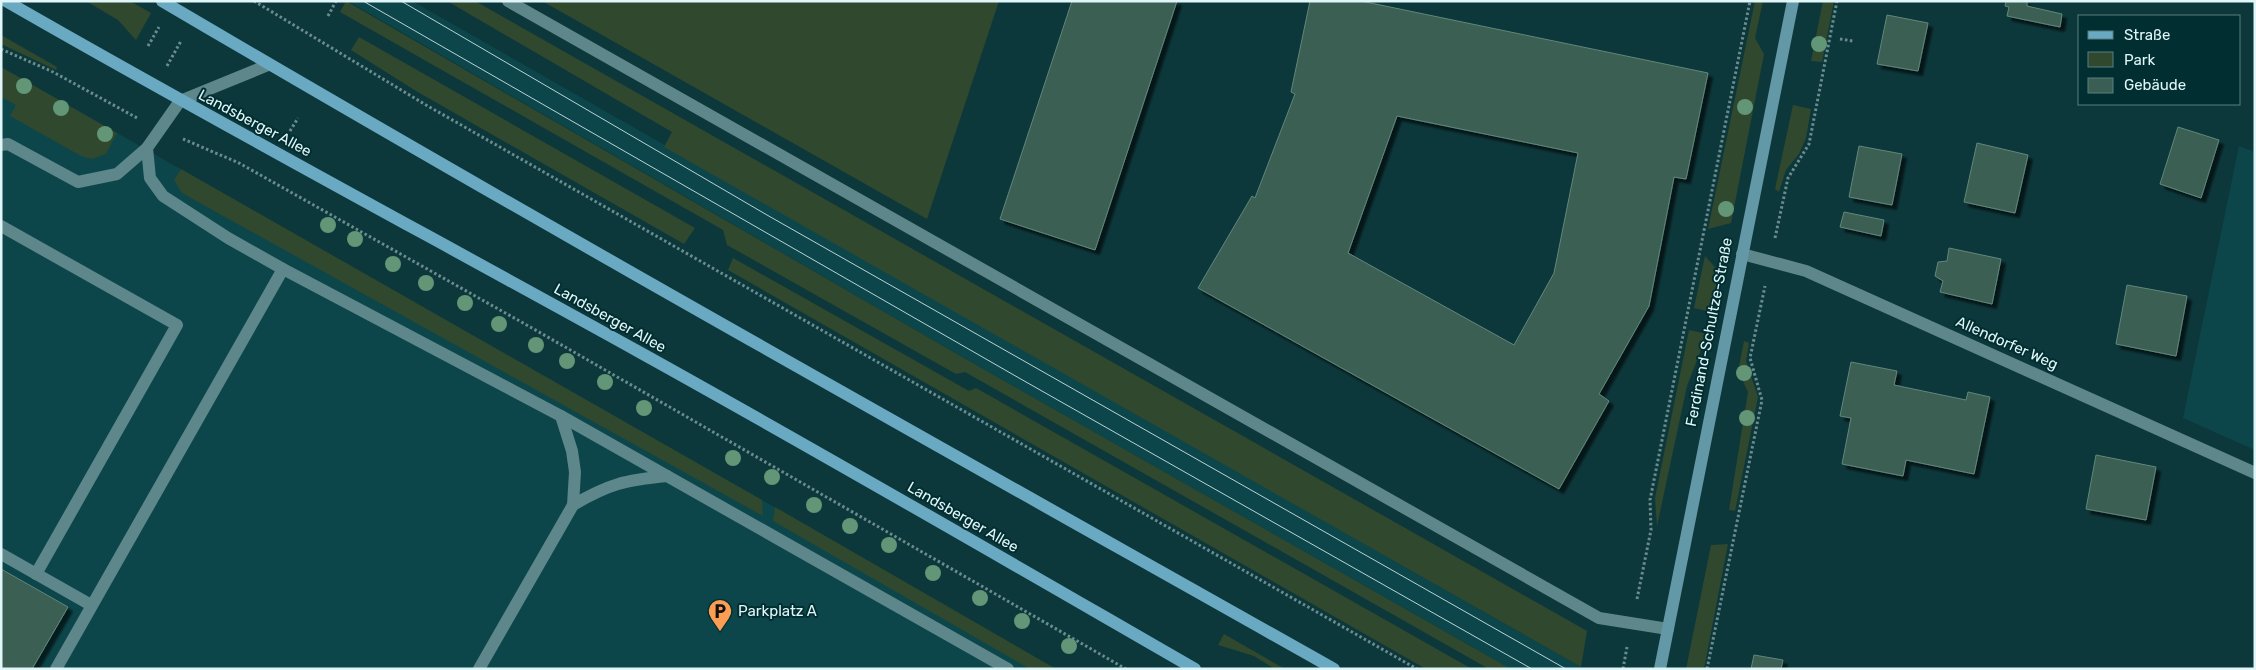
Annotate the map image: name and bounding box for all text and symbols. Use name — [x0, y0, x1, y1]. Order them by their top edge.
legend — [2078, 15, 2241, 105]
text: Straße — [2124, 26, 2170, 44]
text: Park — [2124, 51, 2155, 69]
text: Gebäude — [2124, 76, 2186, 94]
street label: Landsberger Allee — [195, 86, 315, 160]
street label: Ferdinand-Schultze-Straße — [1682, 236, 1736, 428]
street label: Landsberger Allee — [551, 280, 669, 356]
street label: Allendorfer Weg — [1953, 312, 2061, 374]
street label: Landsberger Allee — [904, 478, 1022, 556]
parking icon: Parkplatz A — [707, 598, 733, 632]
place label: Parkplatz A — [738, 602, 817, 620]

